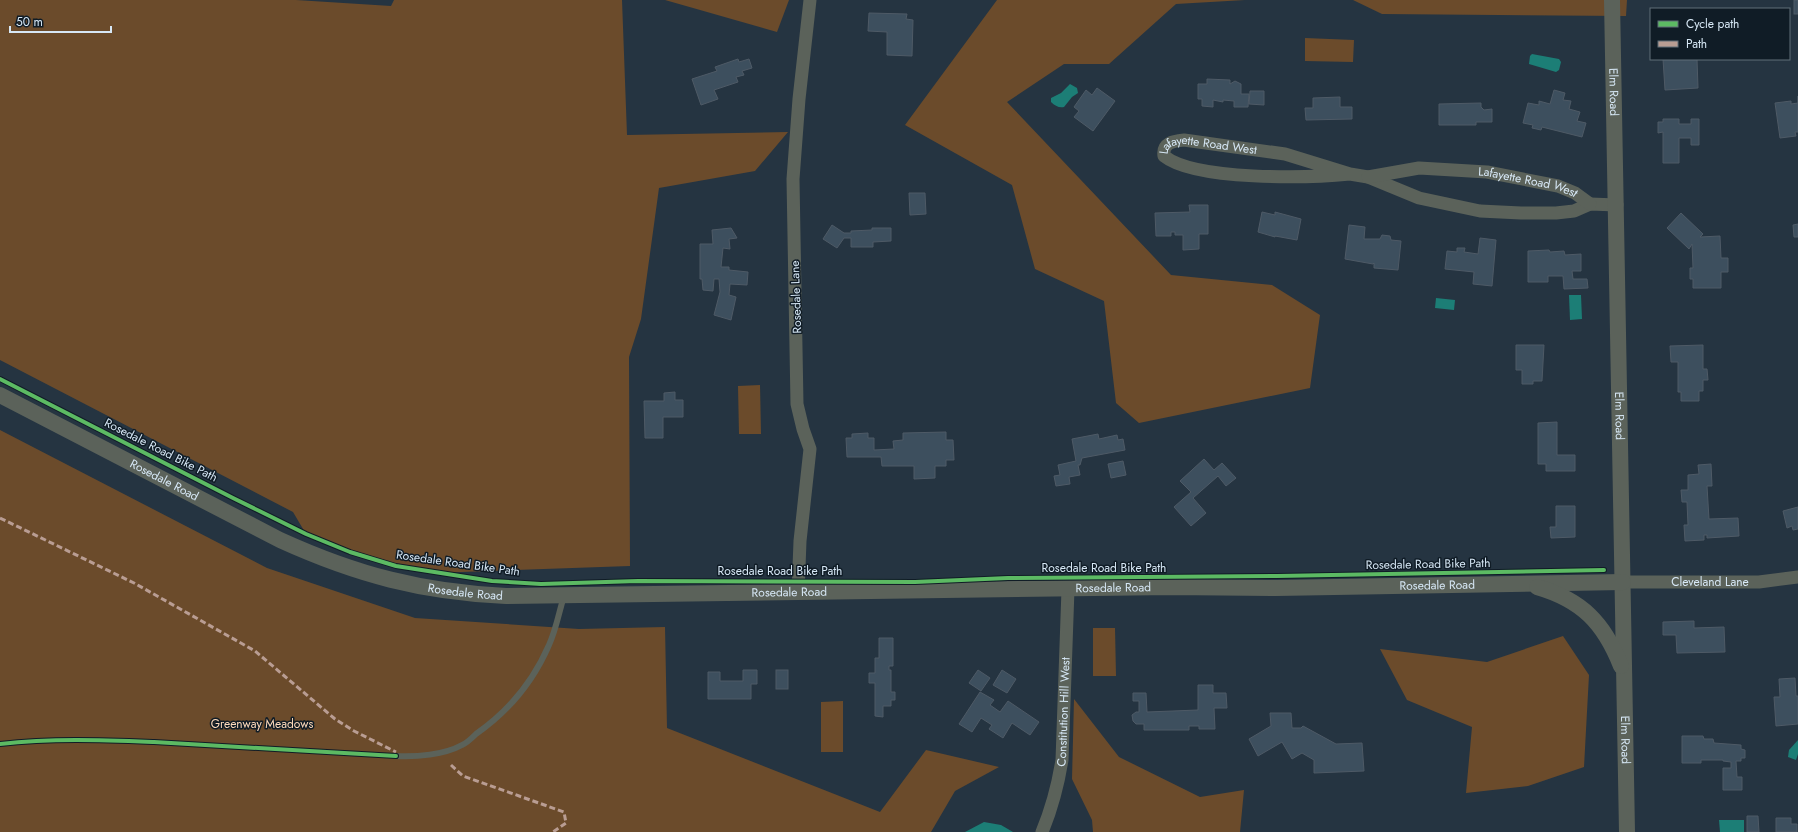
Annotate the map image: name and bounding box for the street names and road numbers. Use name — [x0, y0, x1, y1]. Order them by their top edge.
street label: Elm Road — [1604, 68, 1623, 116]
street label: Lafayette Road West — [1155, 131, 1258, 159]
street label: Lafayette Road West — [1478, 163, 1582, 202]
street label: Rosedale Lane — [786, 260, 806, 334]
street label: Elm Road — [1610, 392, 1629, 440]
street label: Rosedale Road Bike Path — [102, 415, 220, 485]
street label: Rosedale Road — [128, 456, 202, 504]
street label: Rosedale Road Bike Path — [395, 545, 521, 581]
street label: Rosedale Road Bike Path — [1365, 554, 1491, 574]
street label: Rosedale Road Bike Path — [1042, 559, 1166, 577]
street label: Rosedale Road Bike Path — [718, 562, 842, 580]
street label: Cleveland Lane — [1671, 573, 1749, 591]
street label: Rosedale Road — [1399, 576, 1475, 595]
street label: Rosedale Road — [1075, 578, 1151, 597]
street label: Rosedale Road — [426, 579, 503, 605]
street label: Rosedale Road — [751, 583, 827, 602]
street label: Constitution Hill West — [1052, 657, 1075, 768]
street label: Elm Road — [1616, 716, 1635, 764]

